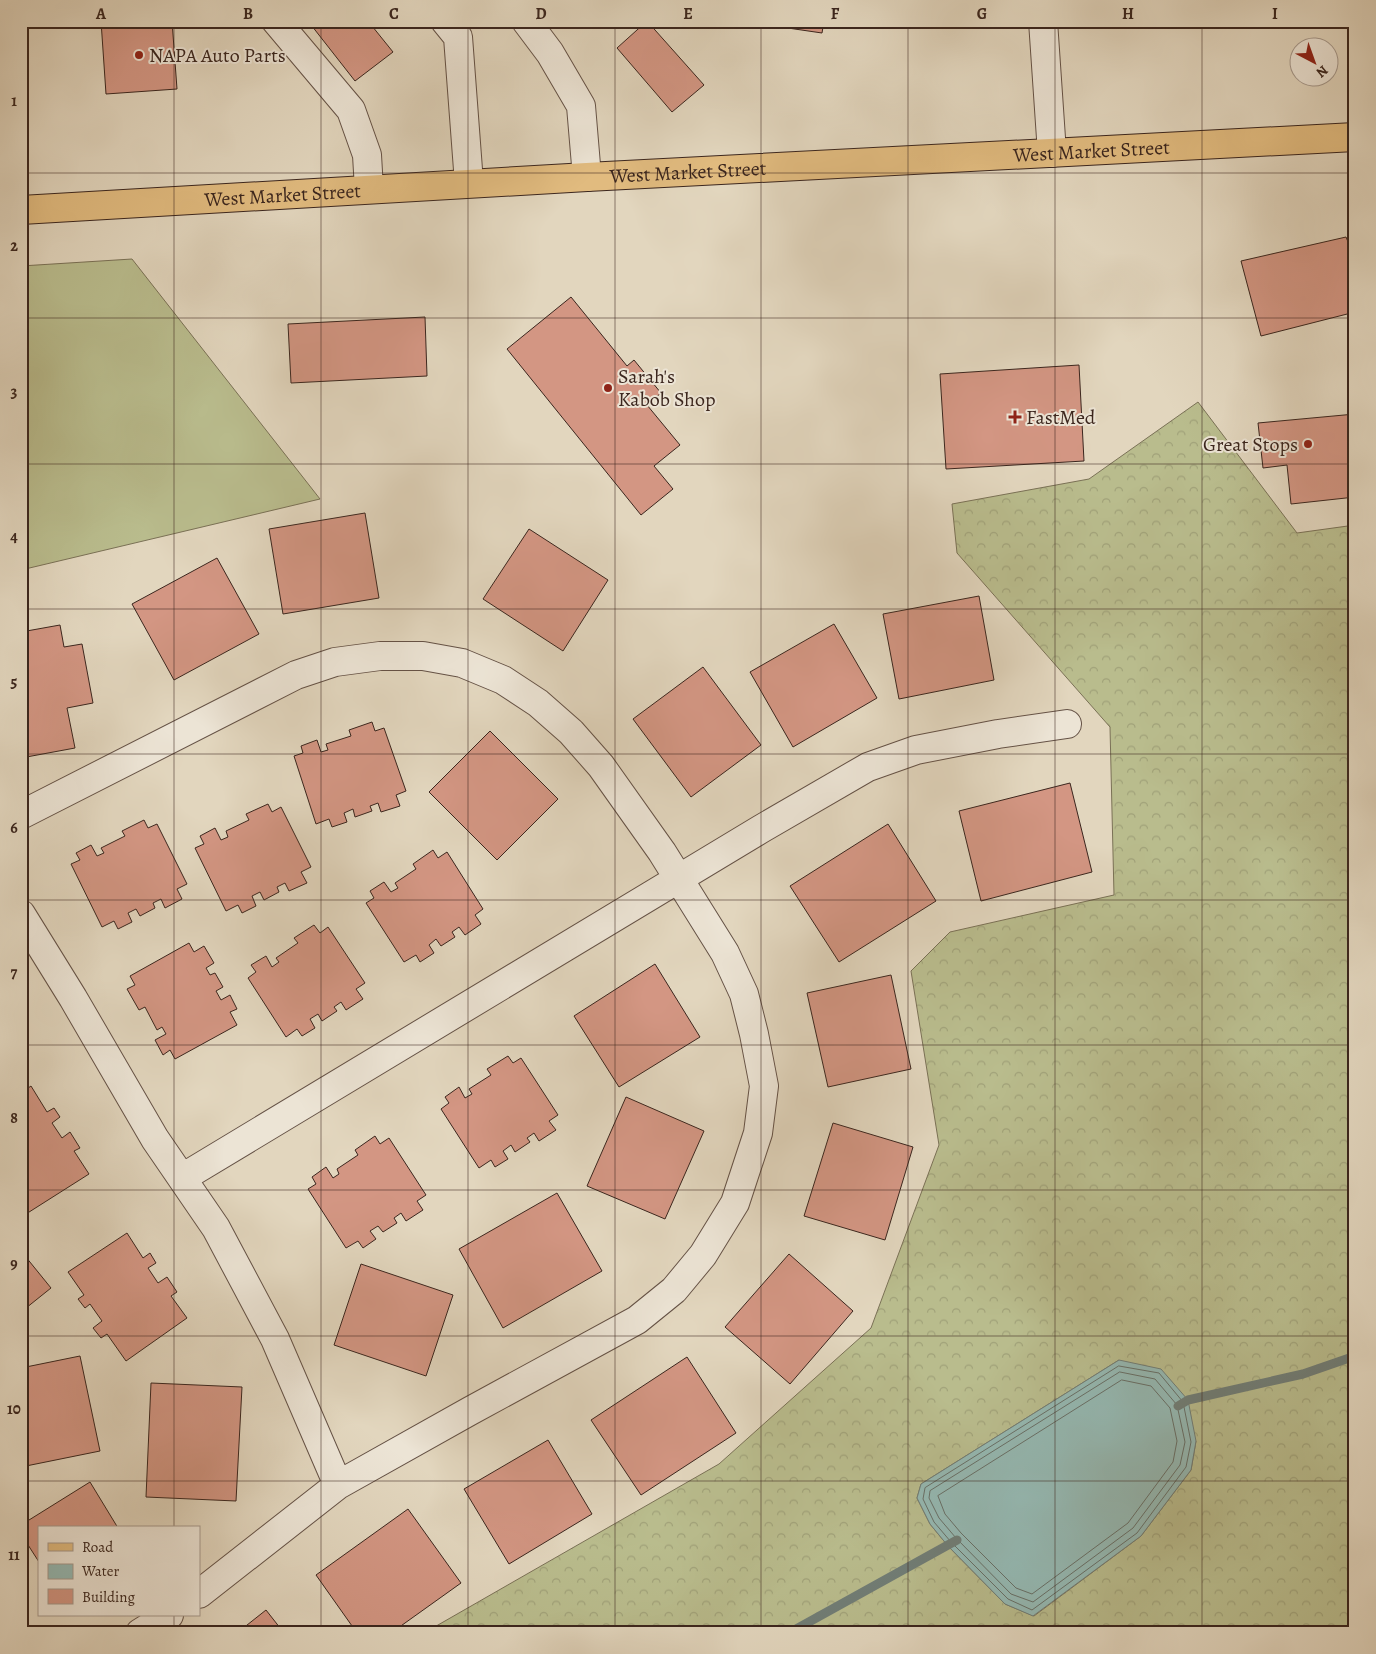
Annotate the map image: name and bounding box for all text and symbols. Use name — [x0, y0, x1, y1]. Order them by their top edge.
text: A — [95, 3, 107, 25]
text: B — [243, 3, 253, 25]
text: C — [389, 3, 399, 25]
text: D — [535, 3, 547, 25]
text: E — [683, 3, 693, 25]
text: F — [831, 3, 840, 25]
text: G — [977, 3, 987, 25]
text: H — [1122, 3, 1134, 25]
text: I — [1272, 3, 1278, 25]
north arrow — [1288, 38, 1338, 88]
place label: NAPA Auto Parts — [149, 42, 286, 69]
marker: NAPA Auto Parts — [133, 49, 145, 61]
text: N — [1312, 61, 1332, 82]
text: 1 — [11, 90, 17, 112]
street label: West Market Street — [1011, 133, 1171, 168]
street label: West Market Street — [608, 154, 767, 189]
street label: West Market Street — [202, 177, 362, 213]
text: 2 — [10, 235, 18, 257]
place label: Sarah's Kabob Shop — [618, 363, 716, 413]
text: 3 — [11, 381, 18, 403]
marker: Sarah's Kabob Shop — [602, 382, 614, 394]
place label: FastMed — [1026, 404, 1096, 431]
marker: FastMed — [1008, 410, 1022, 424]
place label: Great Stops — [1203, 431, 1298, 458]
marker: Great Stops — [1302, 438, 1314, 450]
text: 4 — [10, 526, 18, 548]
text: 5 — [11, 671, 18, 693]
text: 6 — [10, 817, 18, 839]
text: 7 — [11, 962, 18, 984]
text: 8 — [10, 1107, 18, 1129]
text: 9 — [10, 1253, 18, 1275]
text: 10 — [7, 1398, 21, 1420]
legend — [38, 1526, 200, 1616]
text: Road — [82, 1537, 114, 1557]
text: 11 — [8, 1544, 20, 1566]
text: Water — [81, 1561, 119, 1581]
text: Building — [82, 1587, 135, 1607]

